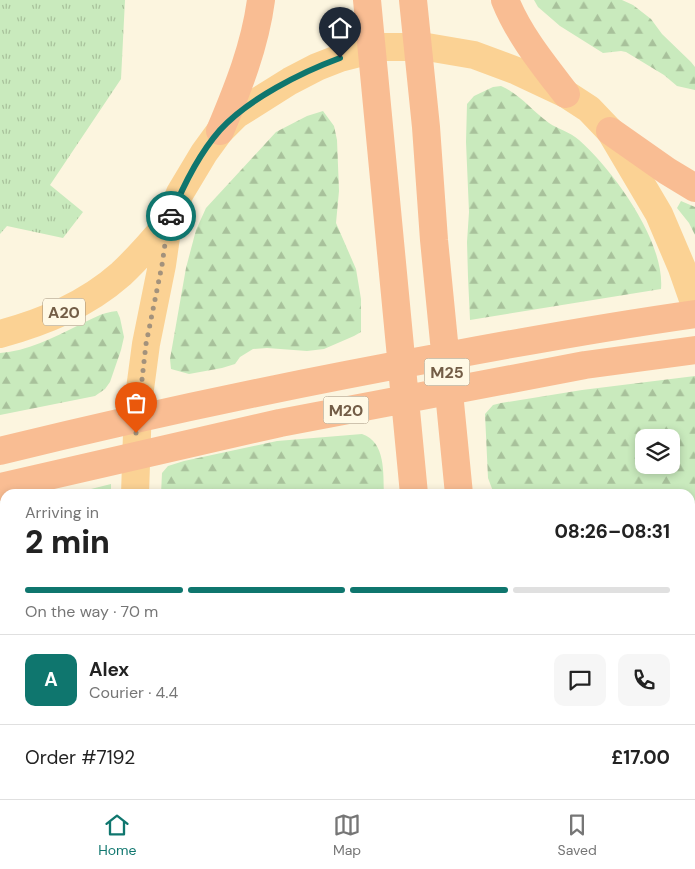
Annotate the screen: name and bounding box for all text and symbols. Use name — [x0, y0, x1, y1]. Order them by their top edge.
pin — [319, 7, 361, 58]
icon: home — [326, 14, 354, 42]
courier — [146, 191, 196, 241]
icon: car — [157, 202, 185, 230]
road number: A20 — [43, 298, 85, 326]
road number: M25 — [424, 358, 470, 386]
pin — [115, 382, 157, 433]
icon: bag — [122, 389, 150, 417]
road number: M20 — [324, 396, 368, 424]
map controls — [635, 429, 680, 474]
button: layers — [635, 429, 680, 474]
text: Arriving in — [25, 502, 99, 523]
text: 08:26–08:31 — [554, 519, 670, 544]
text: 2 min — [25, 521, 110, 563]
text: On the way · 70 m — [25, 601, 158, 622]
button: chat — [554, 654, 606, 706]
button: phone — [618, 654, 670, 706]
text: Alex — [89, 657, 129, 682]
text: A — [44, 667, 58, 692]
text: Courier · 4.4 — [89, 682, 178, 703]
text: Order #7192 — [25, 745, 135, 770]
text: £17.00 — [611, 745, 670, 770]
tab: Home — [98, 811, 136, 859]
tab: Map — [333, 811, 361, 859]
tab: Saved — [558, 811, 597, 859]

